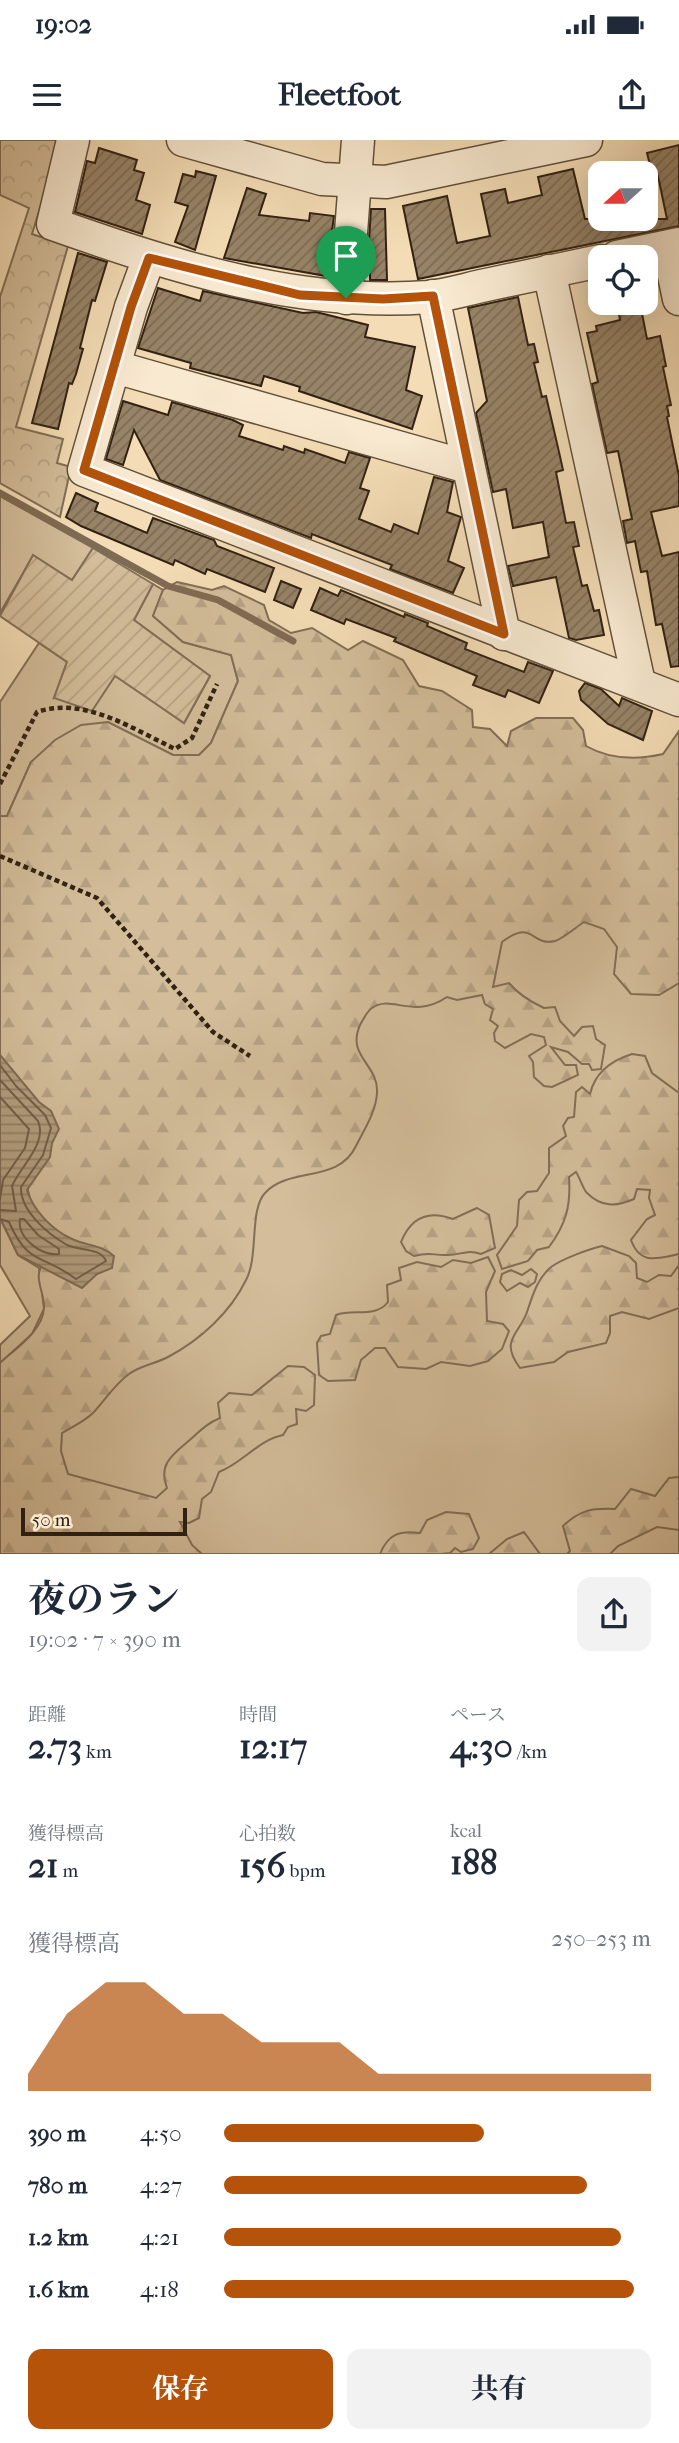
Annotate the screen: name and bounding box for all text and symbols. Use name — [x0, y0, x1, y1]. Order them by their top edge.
text: 19:02 — [35, 9, 92, 40]
icon: menu — [28, 76, 66, 114]
text: Fleetfoot — [278, 76, 401, 113]
icon: share — [613, 76, 651, 114]
north arrow — [588, 161, 658, 231]
map controls — [588, 161, 658, 315]
pin — [316, 226, 376, 298]
icon: arrive — [327, 237, 365, 275]
button: locate — [588, 245, 658, 315]
scale bar — [21, 1505, 187, 1537]
text: 50 m — [32, 1509, 71, 1531]
text: 夜のラン — [28, 1577, 180, 1622]
button: share — [577, 1577, 651, 1651]
text: 19:02 · 7 × 390 m — [28, 1626, 181, 1653]
text: 距離 — [28, 1704, 66, 1726]
text: 時間 — [239, 1704, 277, 1726]
text: ペース — [450, 1704, 506, 1726]
text: 2.73 — [28, 1726, 82, 1767]
text: 12:17 — [239, 1726, 307, 1767]
text: 4:30 — [450, 1726, 513, 1767]
text: km — [82, 1741, 112, 1763]
text: /km — [513, 1741, 547, 1763]
text: kcal — [450, 1820, 482, 1842]
text: 獲得標高 — [28, 1823, 104, 1845]
text: 心拍数 — [239, 1823, 296, 1845]
text: 188 — [450, 1842, 498, 1883]
text: 21 — [28, 1845, 59, 1886]
text: 156 — [239, 1845, 285, 1886]
text: m — [59, 1860, 78, 1882]
text: bpm — [285, 1860, 325, 1882]
text: 250–253 m — [551, 1925, 651, 1952]
text: 獲得標高 — [28, 1930, 120, 1957]
text: 390 m — [28, 2120, 86, 2147]
text: 4:50 — [140, 2120, 182, 2147]
text: 780 m — [28, 2172, 87, 2199]
text: 4:27 — [140, 2172, 182, 2199]
text: 1.2 km — [28, 2224, 88, 2251]
text: 4:21 — [140, 2224, 179, 2251]
text: 1.6 km — [28, 2276, 89, 2303]
text: 4:18 — [140, 2276, 179, 2303]
button: 保存 — [28, 2349, 333, 2429]
button: 共有 — [347, 2349, 651, 2429]

